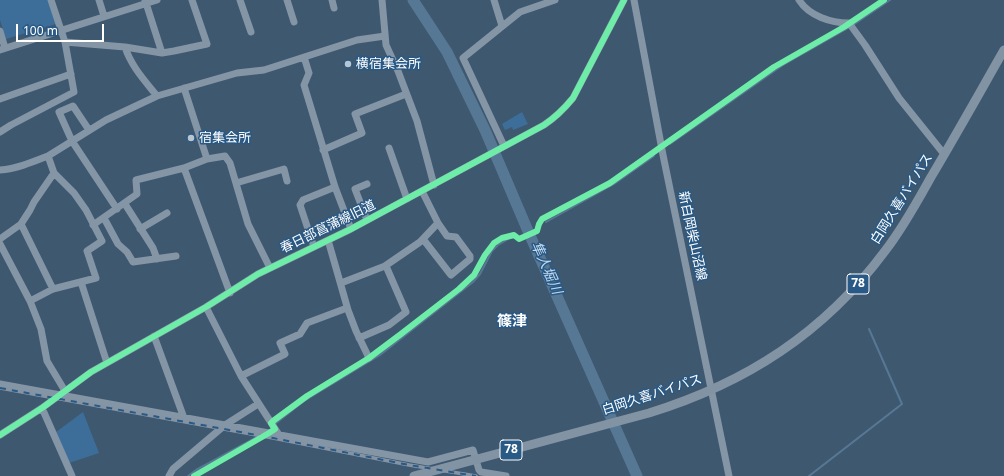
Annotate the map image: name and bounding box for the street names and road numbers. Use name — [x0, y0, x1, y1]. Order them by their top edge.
street label: 白岡久喜バイパス — [868, 151, 936, 247]
street label: 新白岡柴山沼線 — [675, 190, 709, 282]
street label: 春日部菖蒲線旧道 — [278, 197, 378, 257]
road number: 78 — [847, 274, 869, 294]
street label: 白岡久喜バイパス — [600, 372, 704, 418]
road number: 78 — [500, 440, 522, 460]

